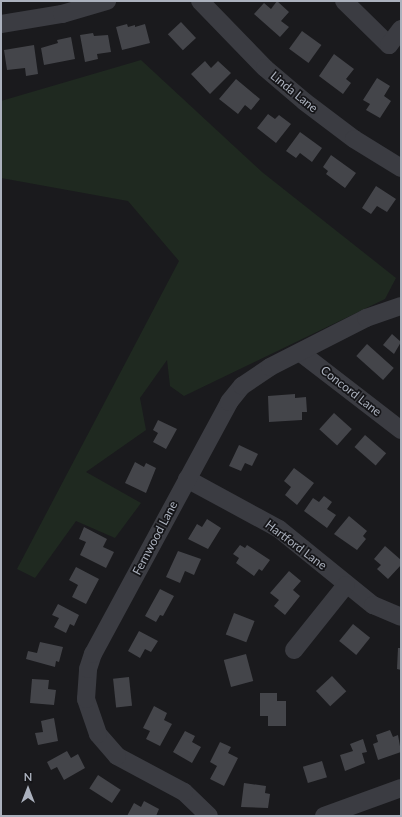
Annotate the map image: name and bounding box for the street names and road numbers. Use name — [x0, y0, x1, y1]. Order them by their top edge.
street label: Linda Lane — [267, 69, 321, 115]
street label: Concord Lane — [318, 363, 384, 419]
street label: Fernwood Lane — [130, 499, 180, 577]
street label: Hartford Lane — [262, 517, 330, 573]

